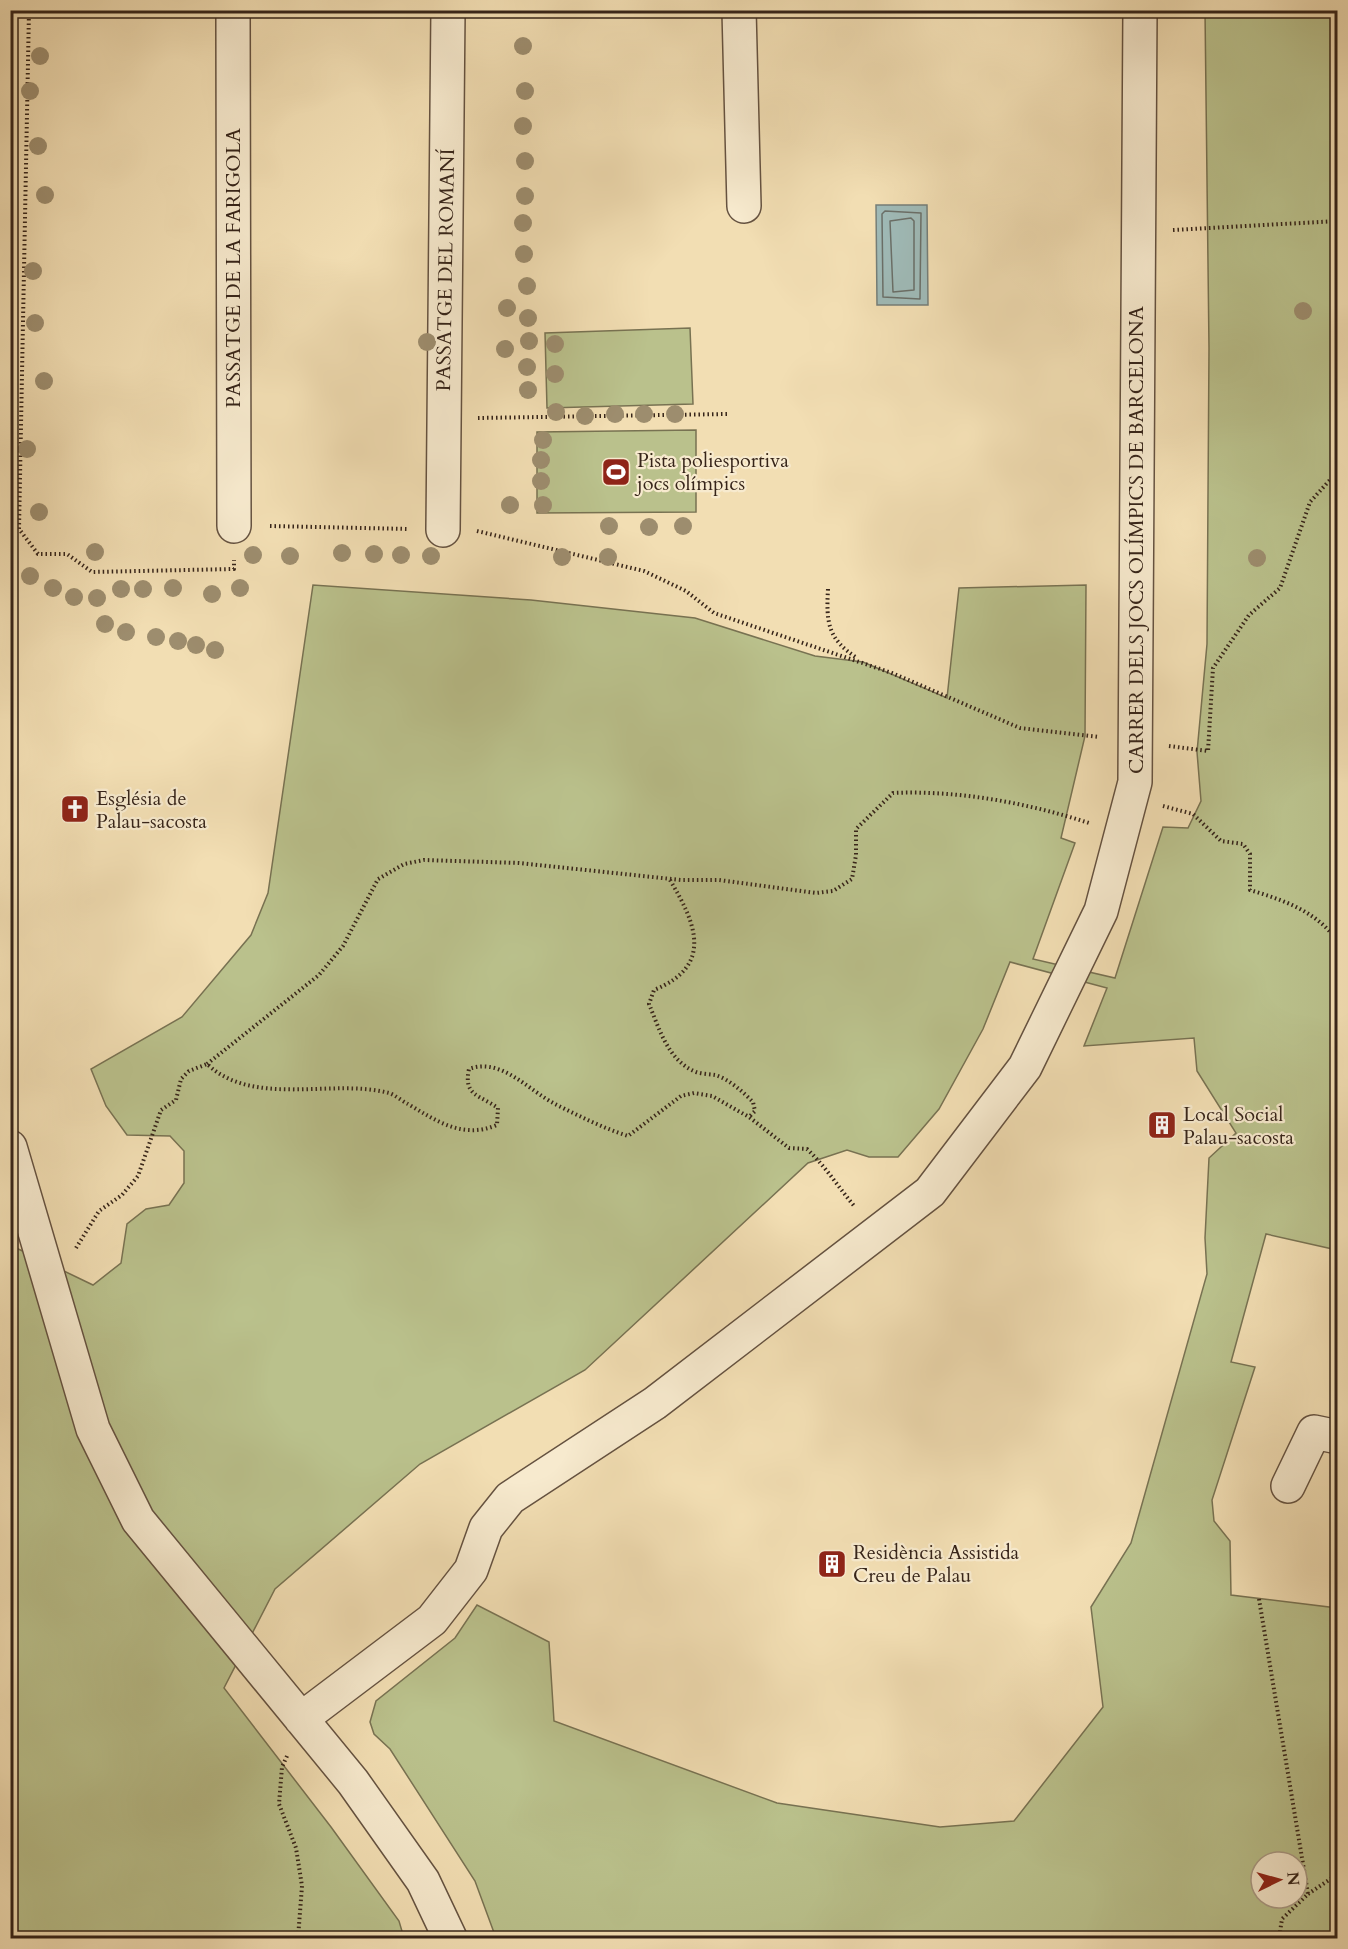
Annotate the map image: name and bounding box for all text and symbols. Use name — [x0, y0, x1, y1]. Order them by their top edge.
street label: PASSATGE DE LA FARIGOLA — [220, 127, 247, 408]
street label: PASSATGE DEL ROMANÍ — [430, 148, 461, 392]
street label: CARRER DELS JOCS OLÍMPICS DE BARCELONA — [1123, 305, 1150, 774]
place label: Pista poliesportiva jocs olímpics — [634, 447, 789, 497]
sports icon: Pista poliesportiva jocs olímpics — [600, 456, 632, 488]
place label: Església de Palau-sacosta — [96, 785, 207, 835]
church icon: Església de Palau-sacosta — [59, 793, 91, 825]
place label: Local Social Palau-sacosta — [1183, 1101, 1294, 1151]
building icon: Local Social Palau-sacosta — [1146, 1109, 1178, 1141]
place label: Residència Assistida Creu de Palau — [853, 1539, 1020, 1589]
building icon: Residència Assistida Creu de Palau — [816, 1548, 848, 1580]
north arrow — [1249, 1850, 1309, 1910]
text: N — [1281, 1871, 1305, 1887]

